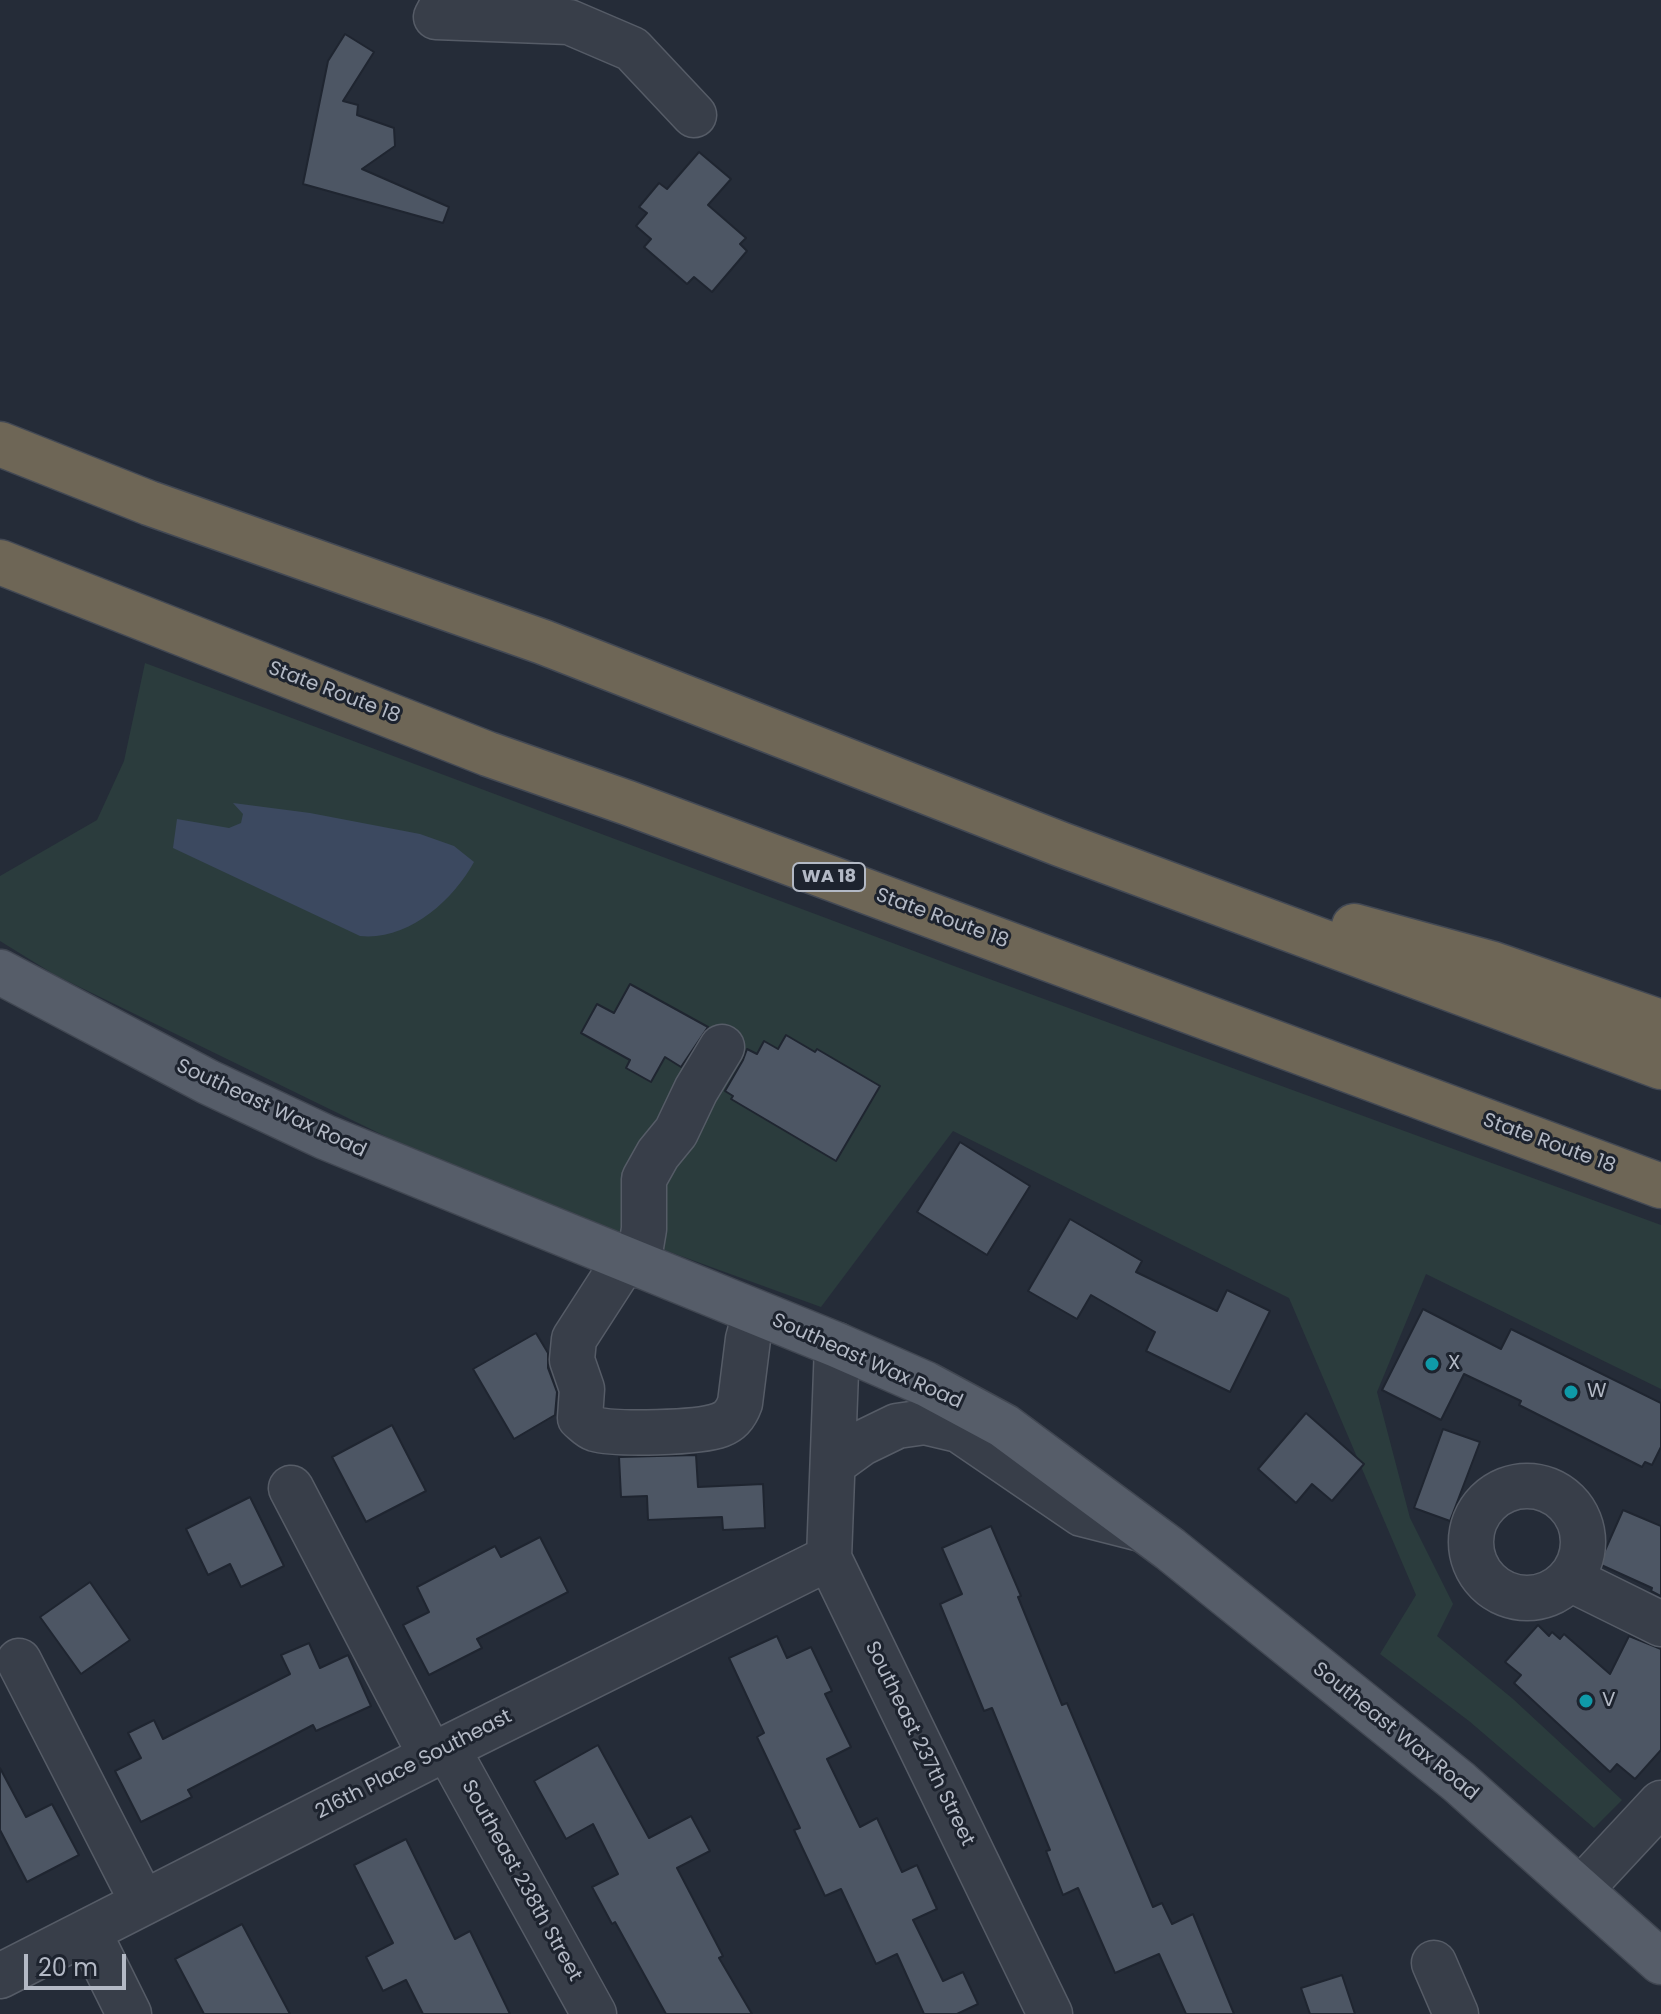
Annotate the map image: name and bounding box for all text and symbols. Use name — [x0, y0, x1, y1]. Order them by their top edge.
street label: State Route 18 — [265, 657, 403, 729]
road number: WA 18 — [793, 863, 865, 891]
street label: State Route 18 — [872, 884, 1012, 954]
street label: Southeast Wax Road — [172, 1055, 370, 1163]
street label: State Route 18 — [1479, 1109, 1619, 1179]
street label: Southeast Wax Road — [768, 1309, 966, 1415]
place label: X — [1448, 1352, 1460, 1376]
marker: X — [1423, 1355, 1441, 1373]
place label: W — [1587, 1380, 1607, 1404]
marker: W — [1562, 1383, 1580, 1401]
street label: Southeast 237th Street — [859, 1638, 979, 1850]
street label: Southeast Wax Road — [1307, 1658, 1483, 1806]
place label: V — [1602, 1689, 1616, 1713]
marker: V — [1577, 1692, 1595, 1710]
street label: 216th Place Southeast — [312, 1705, 516, 1825]
street label: Southeast 238th Street — [456, 1776, 586, 1986]
scale bar — [28, 1938, 130, 1988]
text: 20 m — [38, 1951, 98, 1984]

